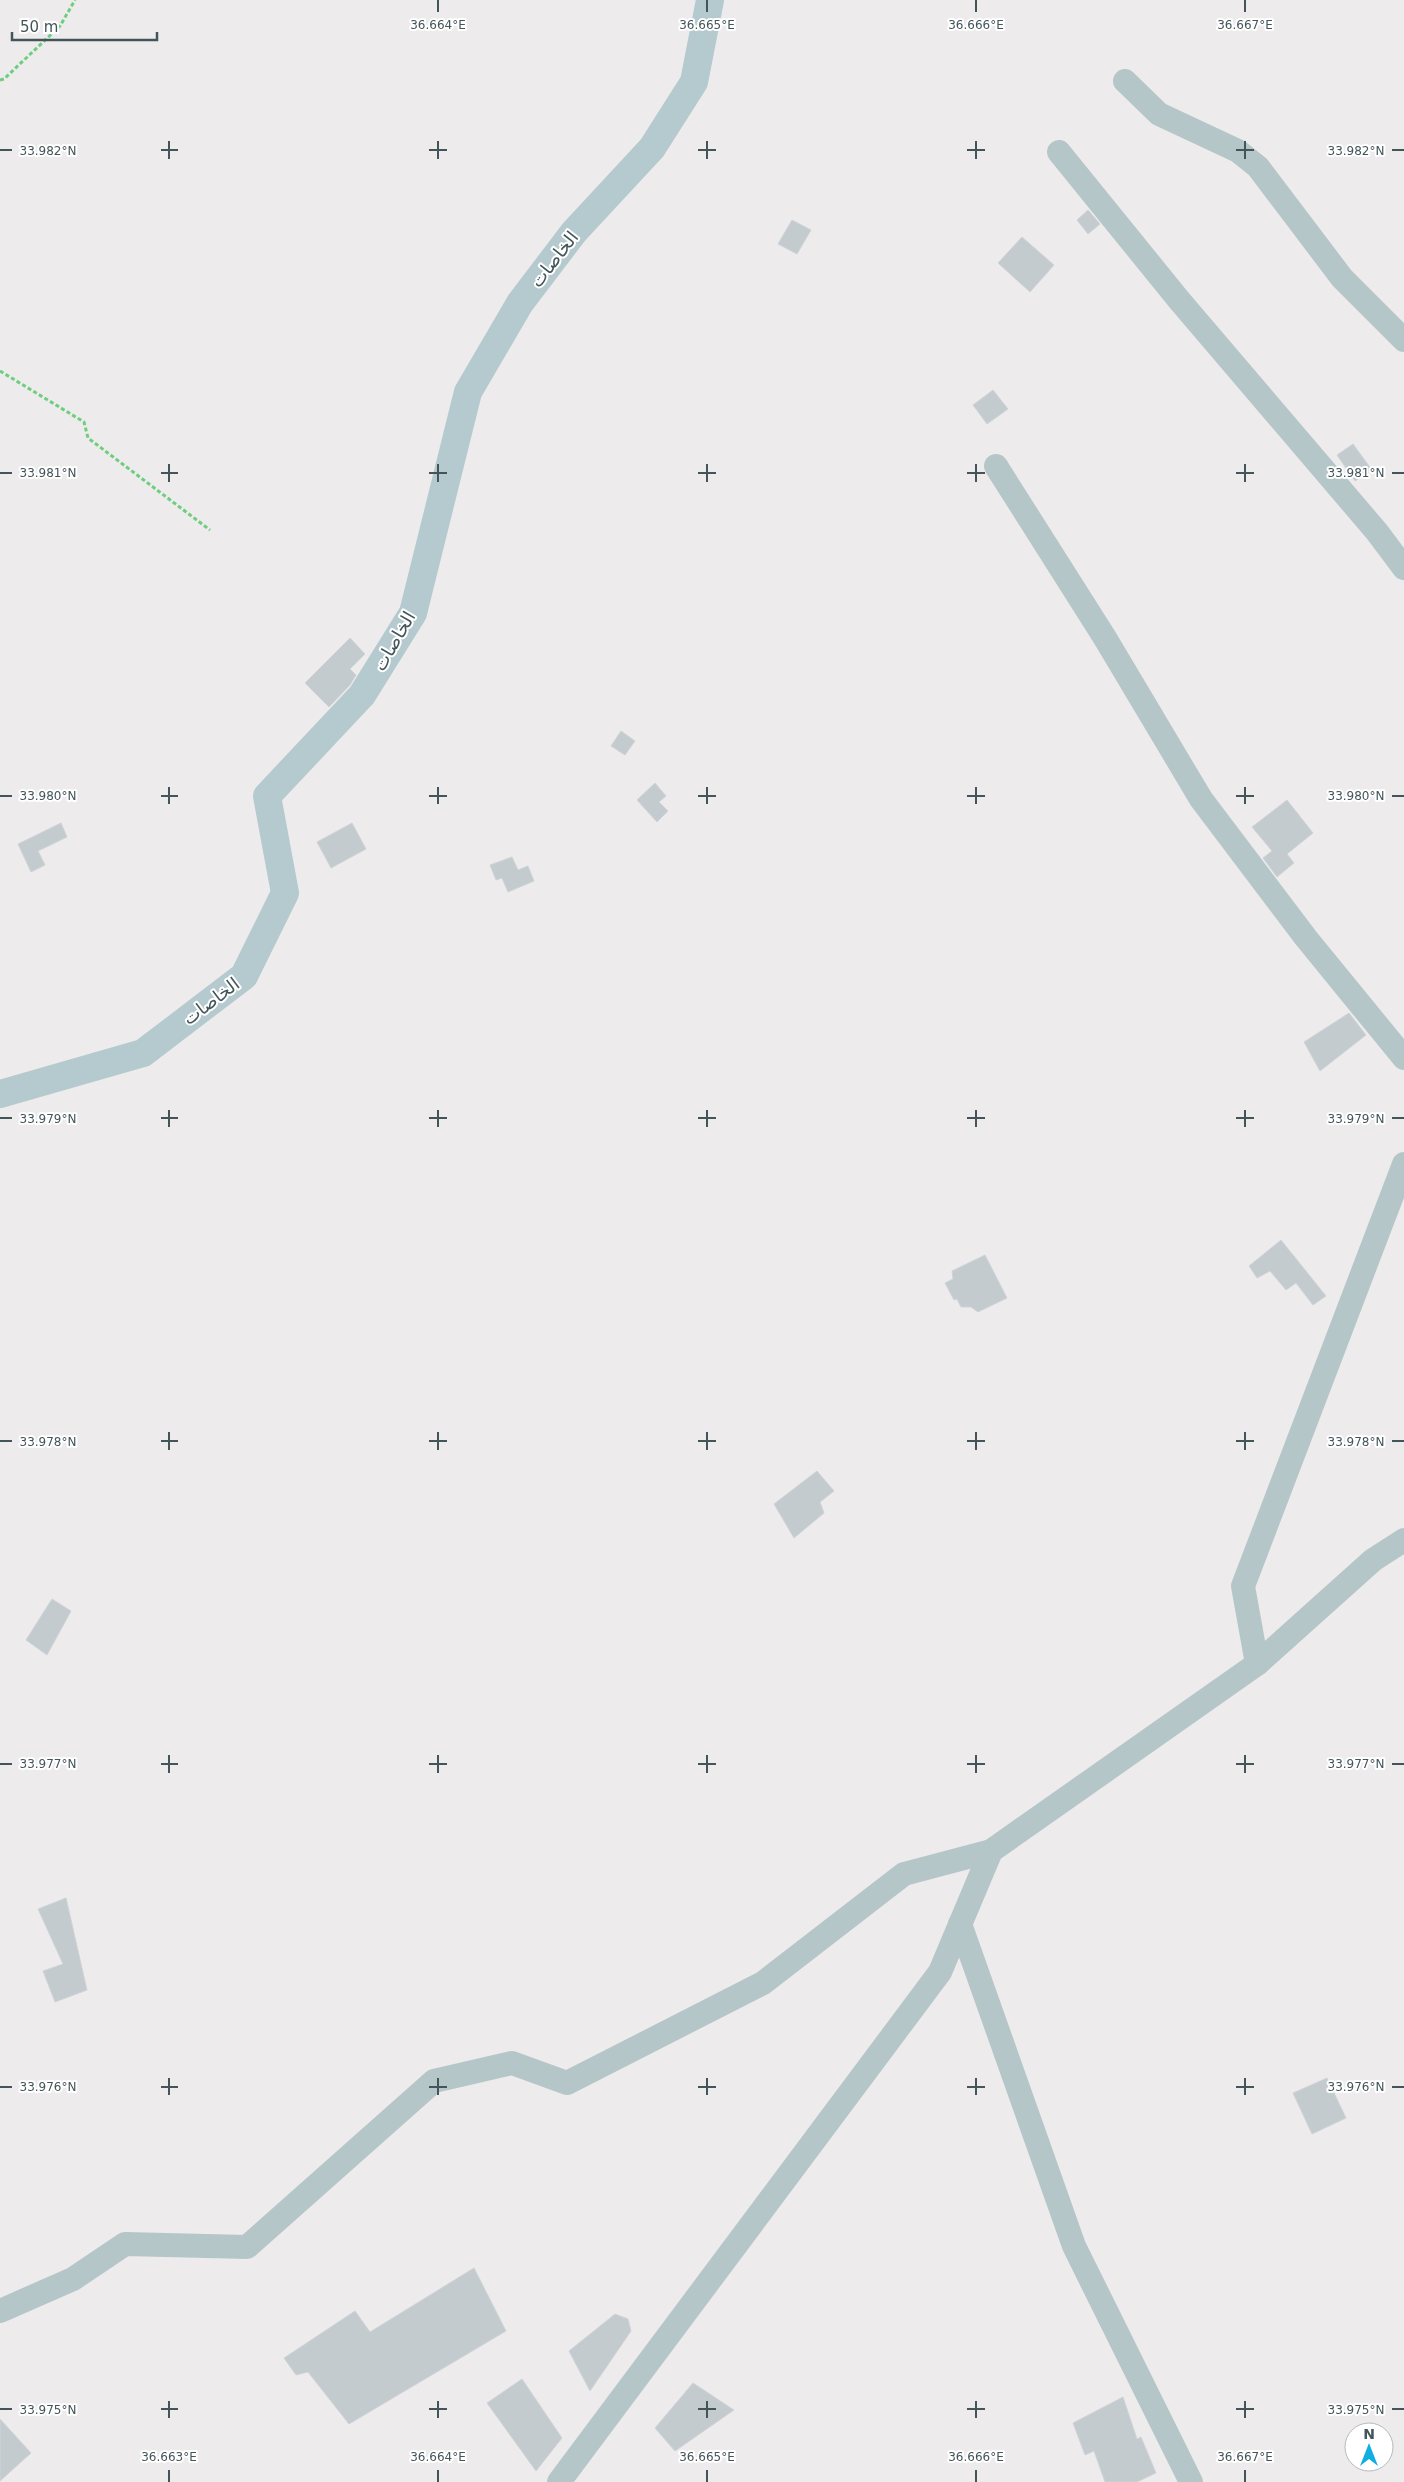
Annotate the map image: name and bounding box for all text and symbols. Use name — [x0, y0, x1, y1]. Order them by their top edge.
scale bar — [12, 10, 158, 42]
text: 50 m — [20, 18, 58, 36]
text: 36.664°E — [410, 18, 466, 32]
text: 36.665°E — [679, 18, 735, 32]
text: 36.666°E — [948, 18, 1004, 32]
text: 36.667°E — [1217, 18, 1273, 32]
text: 33.982°N — [20, 144, 76, 158]
text: 33.982°N — [1328, 144, 1384, 158]
street label: الخاصات — [526, 227, 582, 291]
text: 33.981°N — [20, 466, 76, 480]
text: 33.981°N — [1328, 466, 1384, 480]
street label: الخاصات — [369, 607, 419, 675]
text: 33.980°N — [20, 789, 76, 803]
text: 33.980°N — [1328, 789, 1384, 803]
street label: الخاصات — [179, 973, 243, 1029]
text: 33.979°N — [20, 1112, 76, 1126]
text: 33.979°N — [1328, 1112, 1384, 1126]
text: 33.978°N — [20, 1435, 76, 1449]
text: 33.978°N — [1328, 1435, 1384, 1449]
text: 33.977°N — [20, 1757, 76, 1771]
text: 33.977°N — [1328, 1757, 1384, 1771]
text: 33.976°N — [20, 2080, 76, 2094]
text: 33.976°N — [1328, 2080, 1384, 2094]
text: 33.975°N — [20, 2403, 76, 2417]
text: 33.975°N — [1328, 2403, 1384, 2417]
north arrow — [1344, 2422, 1394, 2472]
text: N — [1363, 2426, 1375, 2442]
text: 36.663°E — [141, 2450, 197, 2464]
text: 36.664°E — [410, 2450, 466, 2464]
text: 36.665°E — [679, 2450, 735, 2464]
text: 36.666°E — [948, 2450, 1004, 2464]
text: 36.667°E — [1217, 2450, 1273, 2464]

